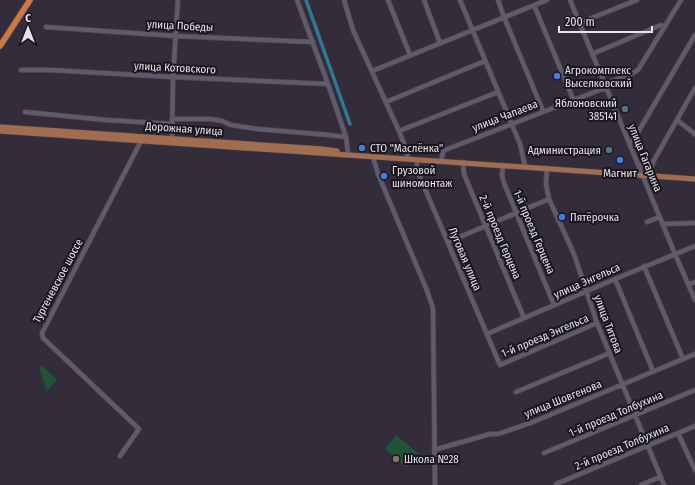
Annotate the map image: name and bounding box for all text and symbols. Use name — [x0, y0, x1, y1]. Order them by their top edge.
north arrow — [8, 8, 48, 48]
scale bar — [559, 8, 652, 34]
text: С — [25, 12, 31, 25]
text: 200 m — [565, 15, 595, 29]
street label: улица Победы — [146, 18, 214, 34]
street label: улица Котовского — [134, 59, 217, 77]
place label: Агрокомплекс Выселковский — [565, 64, 632, 90]
marker: Агрокомплекс Выселковский — [552, 71, 562, 81]
place label: Яблоновский 385141 — [555, 97, 617, 123]
street label: улица Чапаева — [470, 98, 540, 134]
marker: Яблоновский 385141 — [620, 104, 630, 114]
street label: Дорожная улица — [144, 120, 223, 138]
street label: улица Гагарина — [626, 122, 664, 194]
place label: СТО "Маслёнка" — [370, 142, 443, 155]
marker: СТО "Маслёнка" — [357, 143, 367, 153]
place label: Администрация — [528, 144, 601, 157]
marker: Администрация — [604, 145, 614, 155]
marker: Магнит — [615, 155, 625, 165]
place label: Грузовой шиномонтаж — [392, 164, 452, 190]
place label: Магнит — [603, 167, 637, 180]
marker: Грузовой шиномонтаж — [379, 171, 389, 181]
street label: 1-й проезд Герцена — [510, 188, 558, 276]
street label: 2-й проезд Герцена — [476, 193, 524, 281]
place label: Пятёрочка — [570, 211, 619, 224]
marker: Пятёрочка — [557, 212, 567, 222]
street label: Луговая улица — [446, 225, 484, 293]
street label: Тургеневское шоссе — [30, 237, 86, 325]
street label: улица Энгельса — [552, 261, 622, 301]
street label: улица Титова — [591, 293, 625, 355]
street label: 1-й проезд Энгельса — [499, 312, 591, 360]
street label: улица Шовгенова — [522, 378, 604, 420]
street label: 1-й проезд Толбухина — [567, 388, 665, 440]
street label: 2-й проезд Толбухина — [573, 421, 671, 473]
place label: Школа №28 — [404, 453, 459, 466]
marker: Школа №28 — [391, 454, 401, 464]

